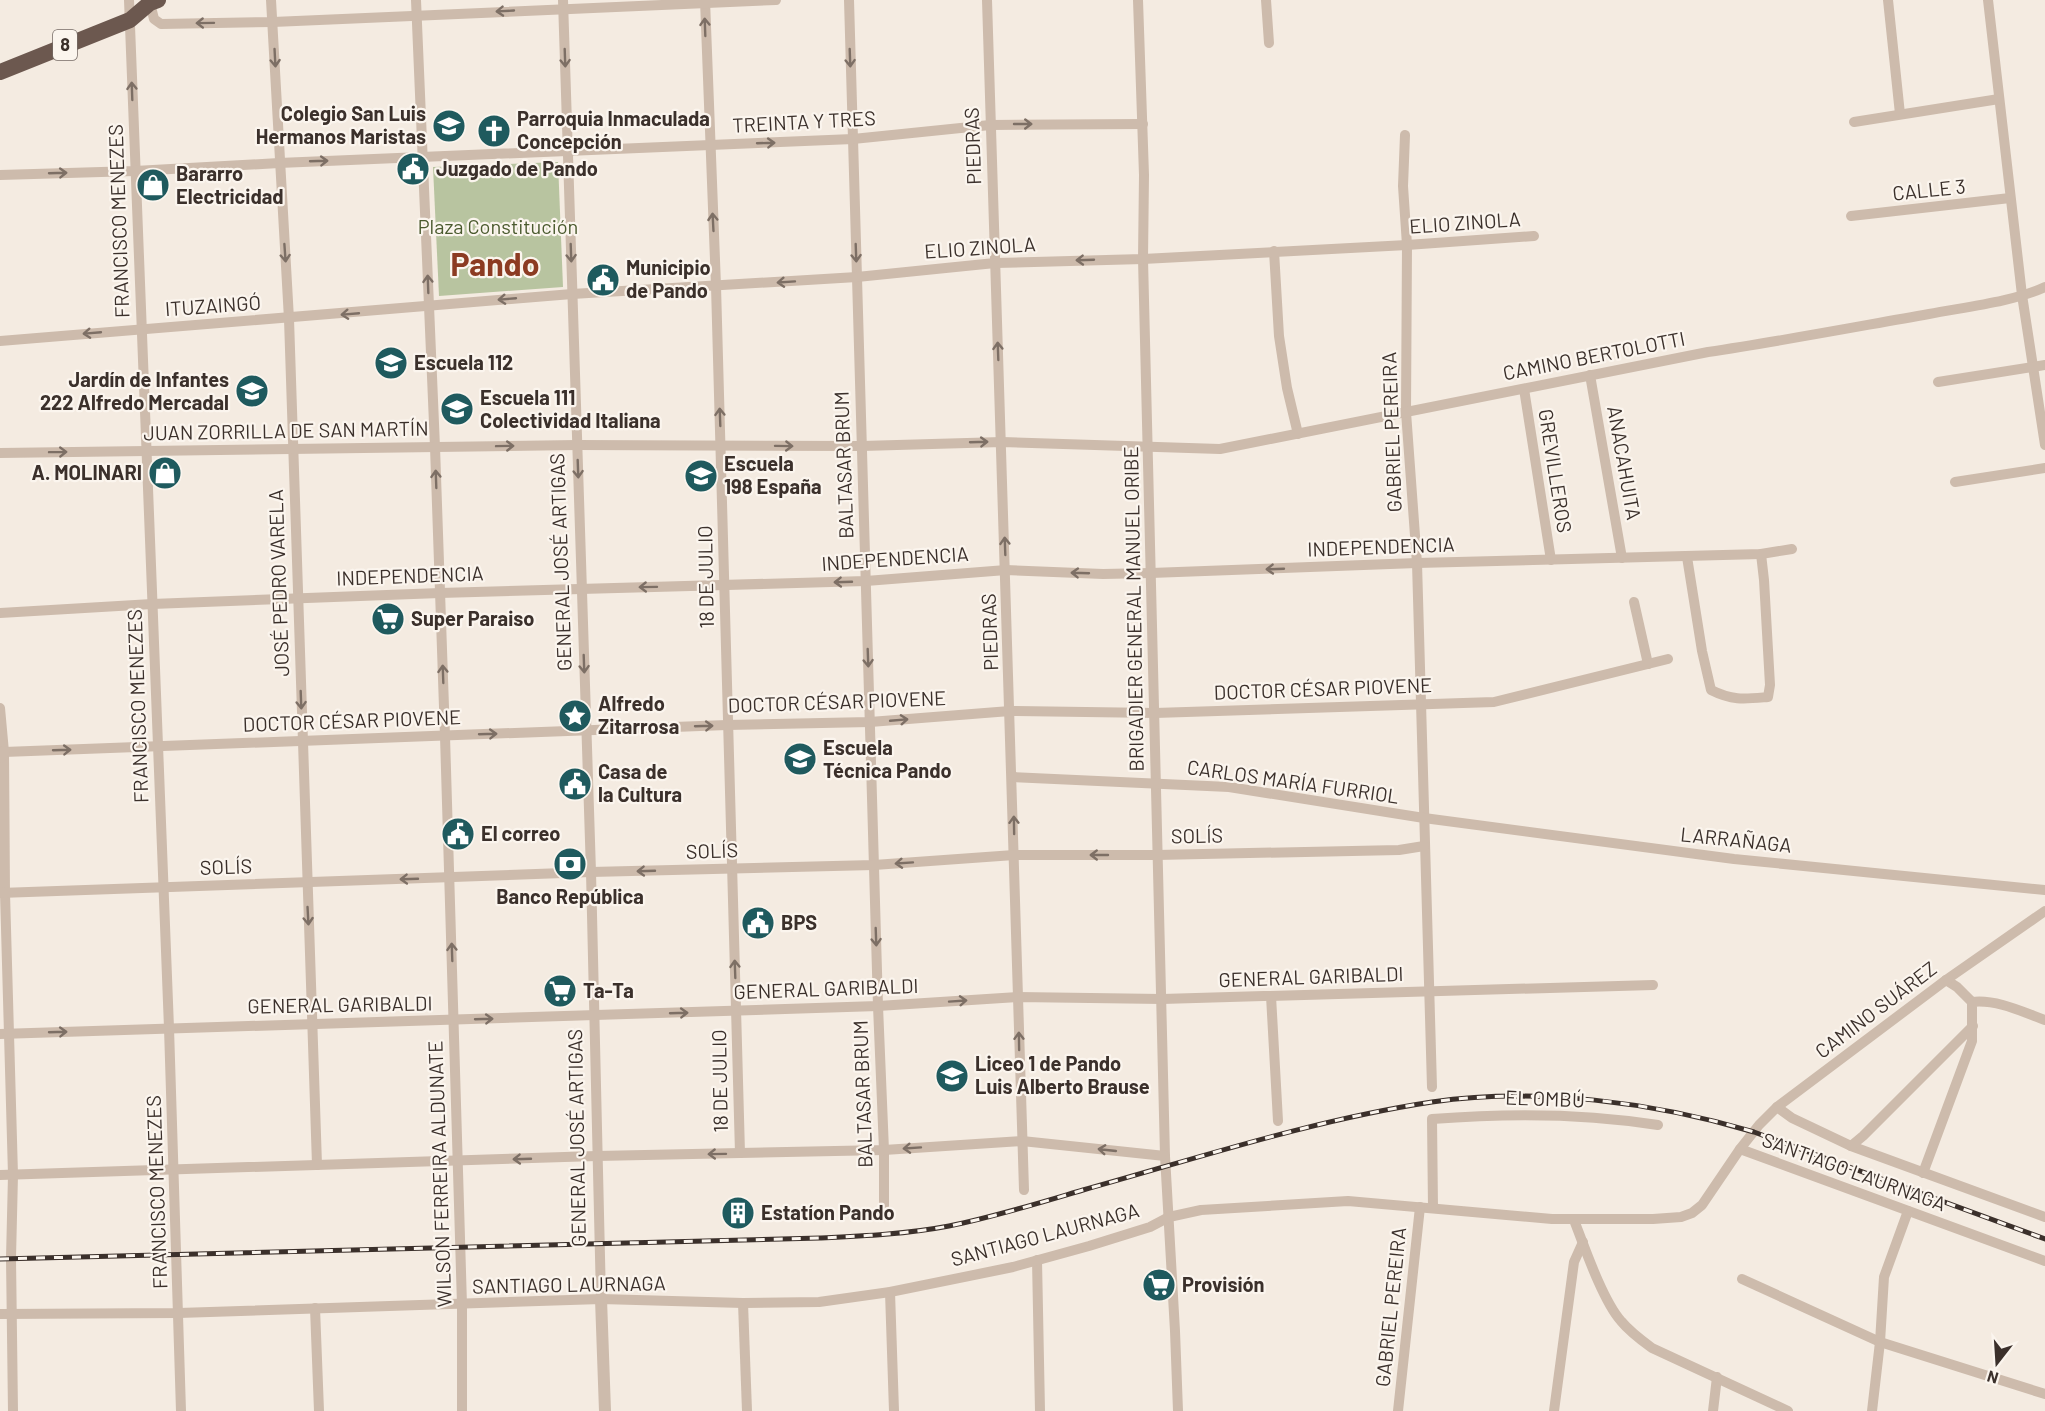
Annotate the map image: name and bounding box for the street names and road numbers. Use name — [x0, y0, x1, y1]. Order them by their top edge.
road number: 8 — [53, 30, 77, 60]
street label: TREINTA Y TRES — [732, 105, 876, 137]
street label: PIEDRAS — [959, 107, 985, 185]
street label: FRANCISCO MENEZES — [103, 124, 133, 318]
street label: CALLE 3 — [1891, 173, 1967, 205]
street label: ELIO ZINOLA — [1408, 206, 1521, 238]
street label: ELIO ZINOLA — [923, 231, 1036, 263]
street label: ITUZAINGÓ — [164, 290, 262, 320]
street label: CAMINO BERTOLOTTI — [1501, 326, 1687, 384]
street label: GABRIEL PEREIRA — [1376, 351, 1406, 513]
street label: BALTASAR BRUM — [828, 391, 858, 539]
street label: ANACAHUITA — [1603, 404, 1647, 522]
street label: GREVILLEROS — [1534, 407, 1578, 534]
street label: JUAN ZORRILLA DE SAN MARTÍN — [143, 416, 429, 444]
street label: BRIGADIER GENERAL MANUEL ORIBE — [1118, 446, 1148, 772]
street label: GENERAL JOSÉ ARTIGAS — [544, 453, 576, 671]
street label: JOSÉ PEDRO VARELA — [263, 489, 293, 677]
street label: 18 DE JULIO — [692, 525, 718, 629]
street label: INDEPENDENCIA — [1307, 531, 1455, 561]
street label: INDEPENDENCIA — [821, 541, 969, 575]
street label: INDEPENDENCIA — [336, 560, 484, 590]
street label: PIEDRAS — [976, 593, 1002, 671]
street label: FRANCISCO MENEZES — [122, 609, 152, 803]
street label: DOCTOR CÉSAR PIOVENE — [1213, 672, 1433, 704]
street label: DOCTOR CÉSAR PIOVENE — [727, 685, 947, 717]
street label: DOCTOR CÉSAR PIOVENE — [242, 704, 462, 736]
street label: CARLOS MARÍA FURRIOL — [1186, 754, 1401, 808]
street label: LARRAÑAGA — [1679, 821, 1793, 857]
street label: SOLÍS — [1171, 823, 1223, 847]
street label: SOLÍS — [685, 837, 739, 863]
street label: SOLÍS — [199, 853, 253, 879]
street label: CAMINO SUÁREZ — [1810, 956, 1941, 1063]
street label: GENERAL GARIBALDI — [1218, 961, 1404, 991]
street label: GENERAL GARIBALDI — [733, 973, 919, 1003]
street label: GENERAL GARIBALDI — [247, 990, 433, 1018]
street label: BALTASAR BRUM — [847, 1020, 877, 1168]
street label: GENERAL JOSÉ ARTIGAS — [562, 1029, 590, 1247]
street label: 18 DE JULIO — [706, 1029, 732, 1133]
street label: WILSON FERREIRA ALDUNATE — [422, 1040, 456, 1308]
street label: EL OMBÚ — [1505, 1085, 1585, 1111]
street label: FRANCISCO MENEZES — [141, 1095, 171, 1289]
street label: SANTIAGO LAURNAGA — [1759, 1127, 1949, 1215]
street label: SANTIAGO LAURNAGA — [948, 1197, 1141, 1271]
street label: GABRIEL PEREIRA — [1370, 1226, 1410, 1388]
street label: SANTIAGO LAURNAGA — [472, 1270, 666, 1298]

